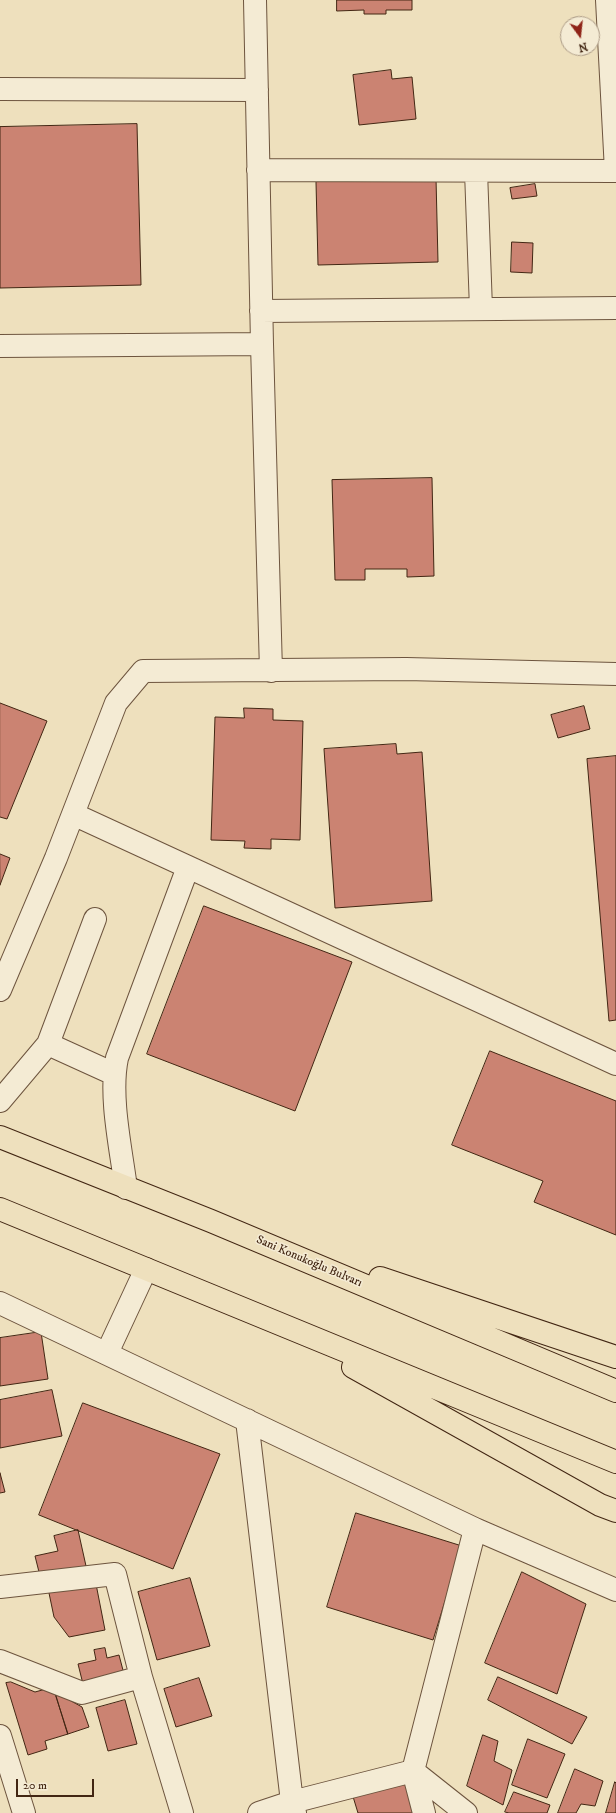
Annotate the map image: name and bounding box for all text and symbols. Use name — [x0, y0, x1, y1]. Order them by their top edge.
north arrow — [560, 16, 600, 56]
text: N — [577, 39, 589, 55]
street label: Sani Konukoğlu Bulvarı — [254, 1233, 364, 1291]
scale bar — [18, 1771, 96, 1797]
text: 20 m — [23, 1778, 47, 1793]

